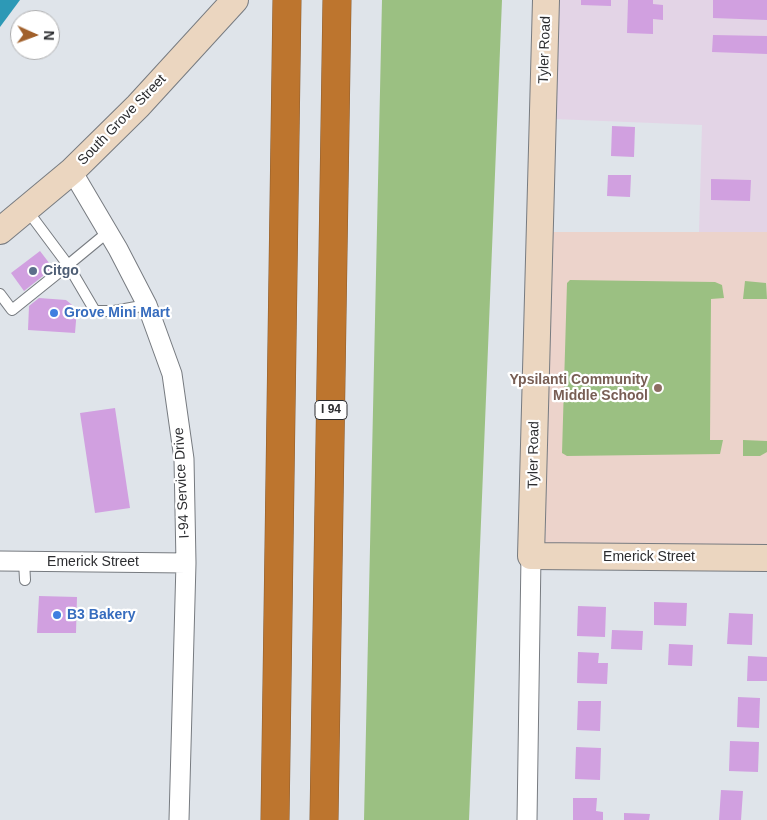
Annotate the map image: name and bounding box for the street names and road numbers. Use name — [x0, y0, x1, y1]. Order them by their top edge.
street label: Tyler Road — [535, 16, 555, 84]
street label: South Grove Street — [74, 71, 170, 169]
road number: I 94 — [315, 400, 347, 420]
street label: Tyler Road — [525, 421, 543, 489]
street label: I-94 Service Drive — [171, 427, 193, 539]
street label: Emerick Street — [603, 549, 695, 565]
street label: Emerick Street — [47, 554, 139, 570]

